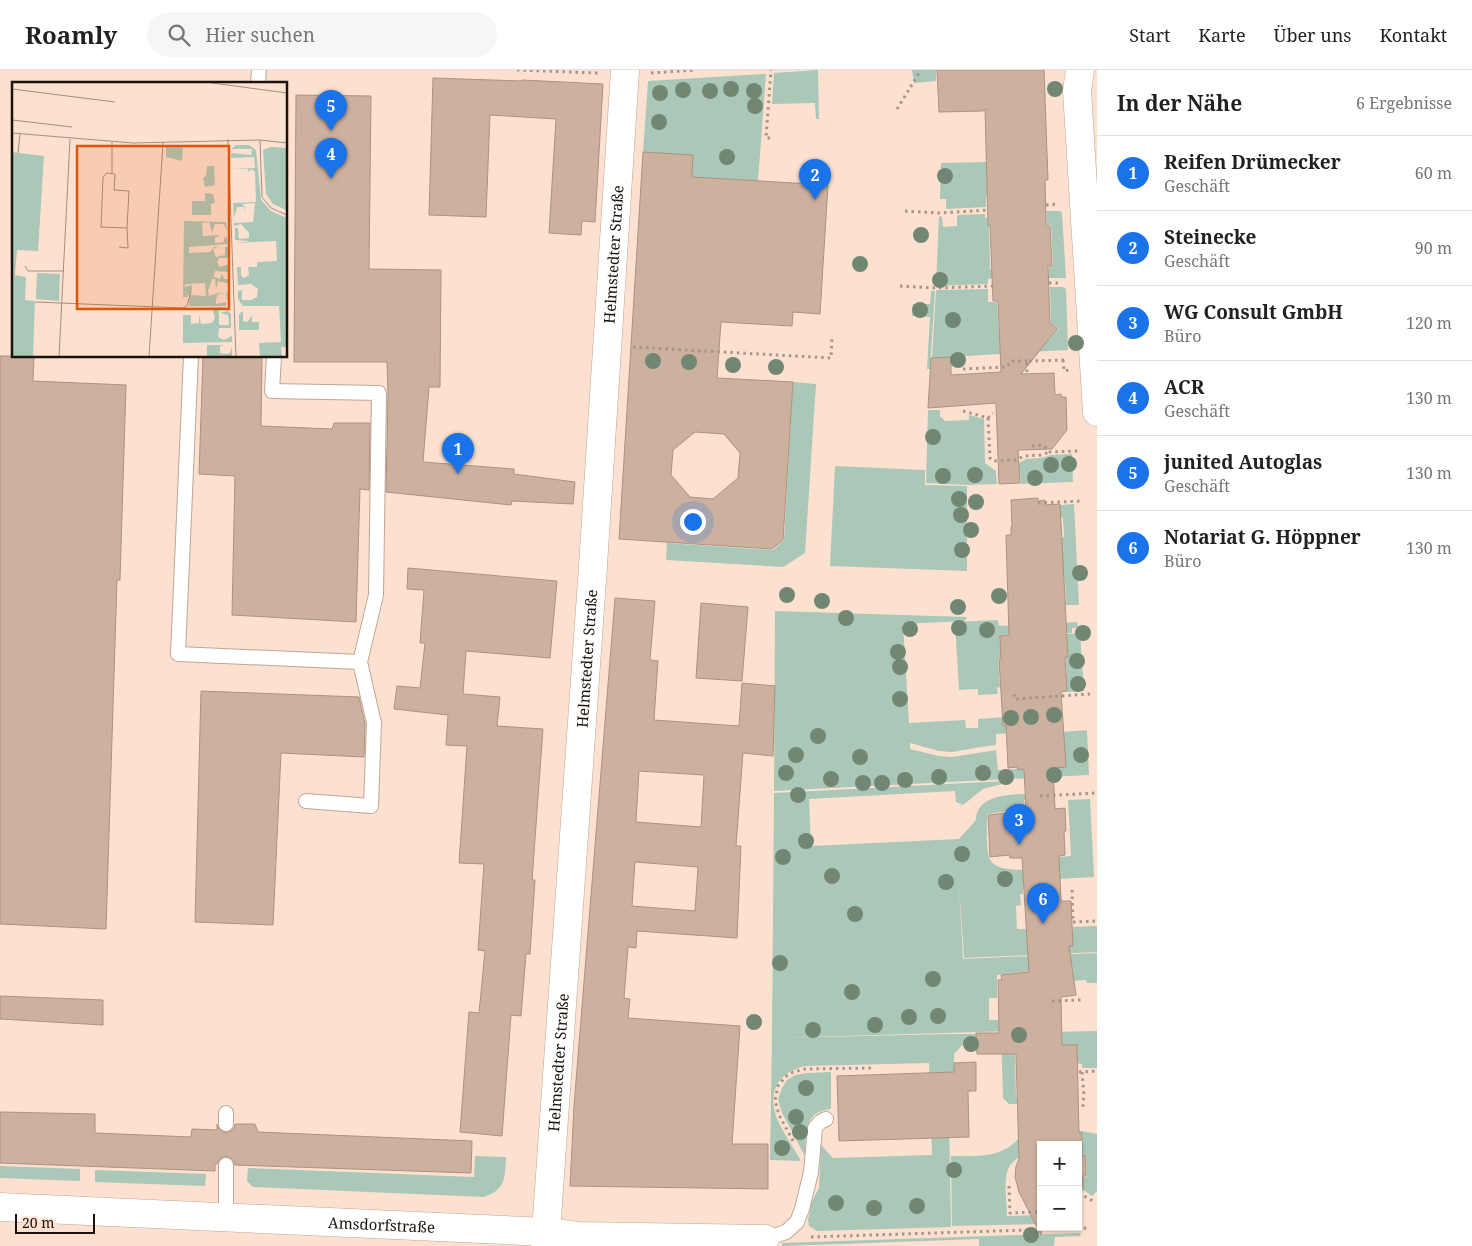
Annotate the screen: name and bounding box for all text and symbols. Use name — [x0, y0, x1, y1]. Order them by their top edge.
search box — [147, 12, 497, 57]
text: Roamly — [25, 18, 117, 51]
icon: search — [165, 21, 193, 49]
text: Hier suchen — [205, 22, 315, 48]
text: Start — [1129, 23, 1170, 47]
text: Karte — [1198, 23, 1246, 47]
text: Über uns — [1274, 23, 1351, 47]
text: Kontakt — [1379, 23, 1447, 47]
inset map — [12, 82, 288, 358]
text: In der Nähe — [1117, 89, 1242, 117]
pin: 5 — [315, 90, 347, 131]
text: 6 Ergebnisse — [1356, 92, 1452, 114]
pin: 4 — [315, 138, 347, 179]
text: Reifen Drümecker — [1164, 149, 1341, 175]
pin: 2 — [799, 159, 831, 200]
text: 1 — [1128, 162, 1138, 184]
text: 60 m — [1415, 162, 1452, 184]
text: Geschäft — [1164, 175, 1230, 197]
street label: Helmstedter Straße — [599, 184, 628, 324]
text: Steinecke — [1164, 224, 1256, 250]
text: 2 — [1128, 237, 1138, 259]
text: 90 m — [1415, 237, 1452, 259]
text: Geschäft — [1164, 250, 1230, 272]
text: WG Consult GmbH — [1164, 299, 1343, 325]
text: 3 — [1128, 312, 1138, 334]
text: 120 m — [1406, 312, 1452, 334]
text: Büro — [1164, 325, 1201, 347]
text: ACR — [1164, 374, 1204, 400]
text: 4 — [1128, 387, 1138, 409]
text: 130 m — [1406, 387, 1452, 409]
text: Geschäft — [1164, 400, 1230, 422]
pin: 1 — [442, 433, 474, 474]
text: junited Autoglas — [1164, 449, 1322, 475]
text: 5 — [1128, 462, 1138, 484]
text: 130 m — [1406, 462, 1452, 484]
text: Geschäft — [1164, 475, 1230, 497]
your location — [680, 509, 706, 535]
text: Notariat G. Höppner — [1164, 524, 1361, 550]
text: 6 — [1128, 537, 1138, 559]
text: 130 m — [1406, 537, 1452, 559]
text: Büro — [1164, 550, 1201, 572]
street label: Helmstedter Straße — [572, 589, 601, 728]
pin: 3 — [1003, 804, 1035, 845]
pin: 6 — [1027, 883, 1059, 924]
street label: Helmstedter Straße — [543, 993, 573, 1132]
map controls — [1037, 1141, 1082, 1231]
button: + — [1037, 1141, 1082, 1186]
button: − — [1037, 1186, 1082, 1231]
scale bar — [15, 1211, 95, 1234]
street label: Amsdorfstraße — [328, 1212, 436, 1237]
text: 20 m — [22, 1213, 55, 1232]

